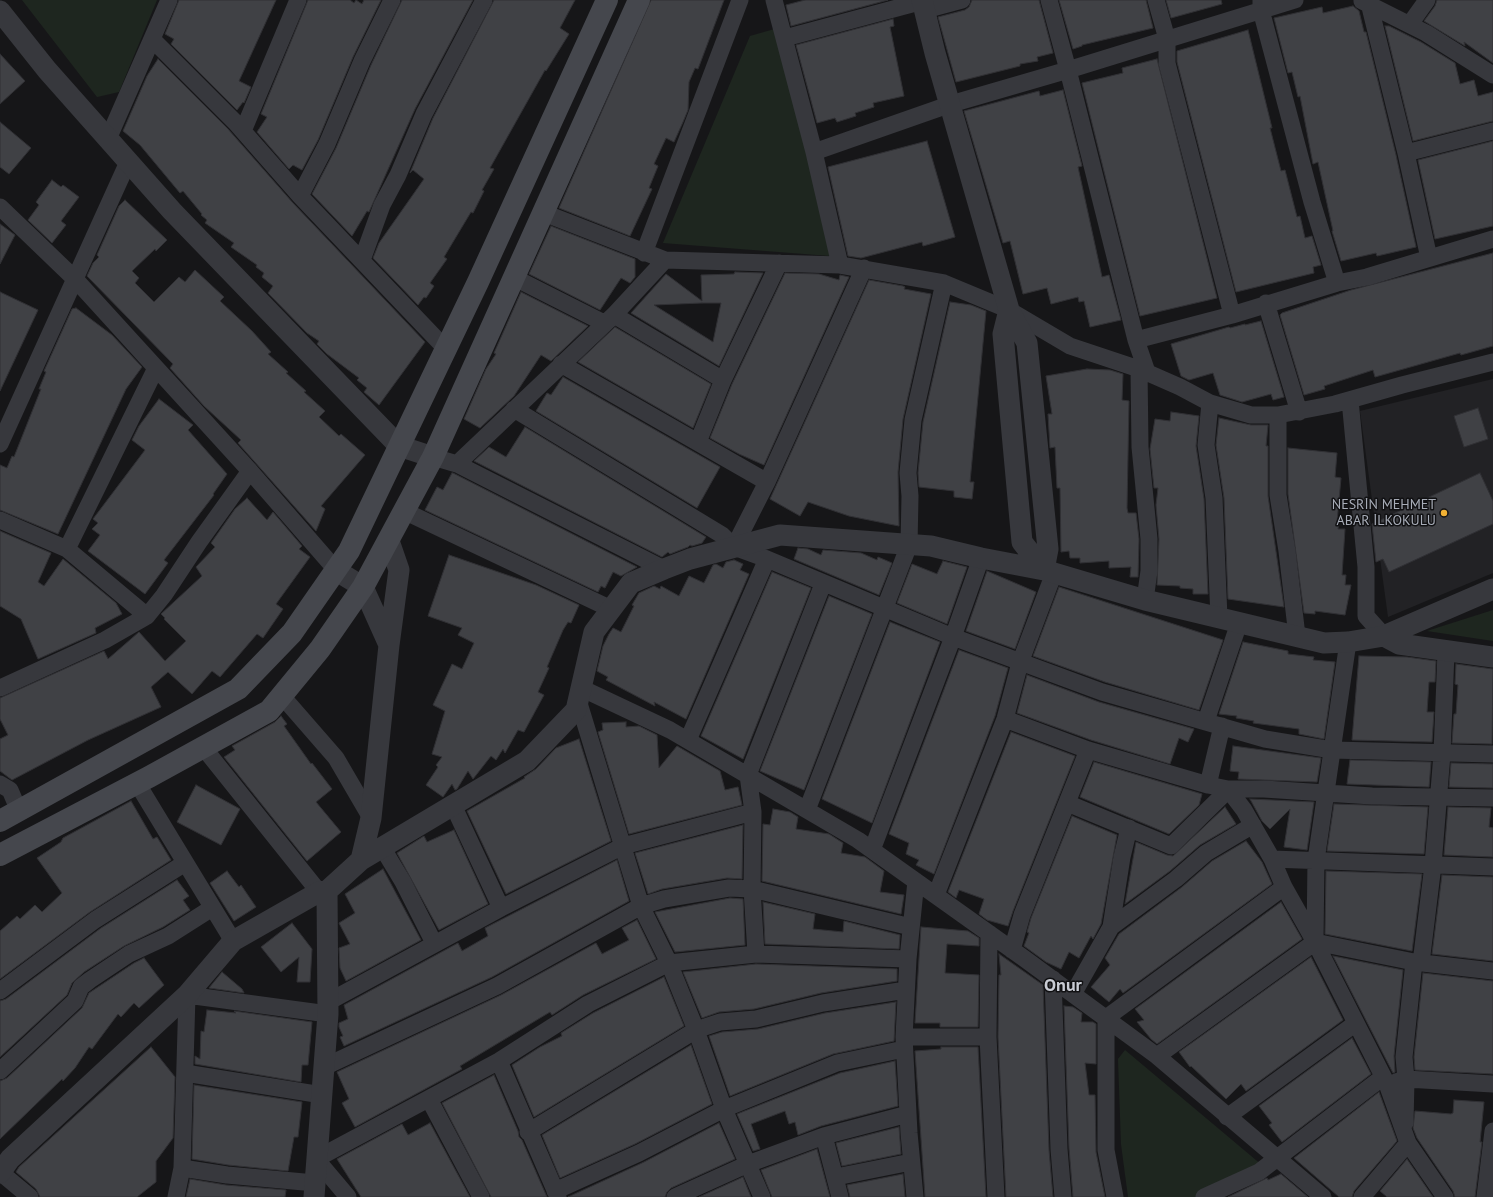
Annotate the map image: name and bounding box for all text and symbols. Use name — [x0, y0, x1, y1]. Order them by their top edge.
place label: NESRİN MEHMET ABAR İLKOKULU — [1332, 497, 1436, 530]
marker: NESRİN MEHMET ABAR İLKOKULU — [1439, 508, 1449, 518]
district label: Onur — [1044, 975, 1082, 997]

